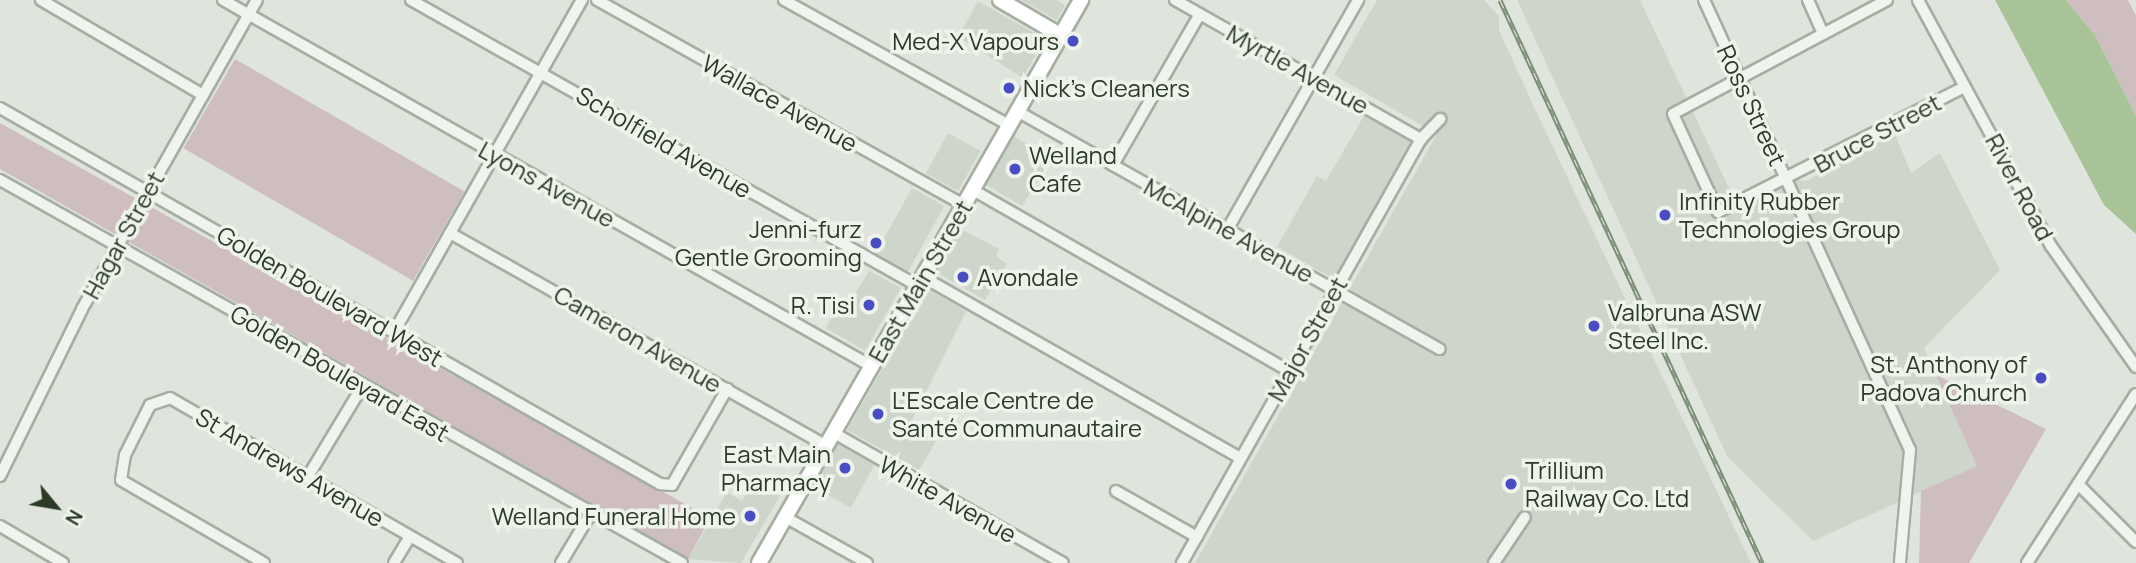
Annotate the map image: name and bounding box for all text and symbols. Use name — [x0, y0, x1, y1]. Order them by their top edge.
street label: Myrtle Avenue — [1222, 18, 1374, 120]
place label: Med-X Vapours — [892, 27, 1059, 55]
marker: Med-X Vapours — [1065, 33, 1081, 49]
street label: Ross Street — [1712, 40, 1792, 170]
street label: Wallace Avenue — [697, 48, 863, 158]
place label: Nick's Cleaners — [1023, 74, 1190, 102]
street label: Scholfield Avenue — [571, 80, 757, 204]
marker: Nick's Cleaners — [1001, 80, 1017, 96]
street label: Bruce Street — [1808, 87, 1946, 179]
street label: River Road — [1980, 129, 2060, 245]
street label: Lyons Avenue — [474, 135, 620, 233]
place label: Welland Cafe — [1029, 141, 1117, 197]
marker: Welland Cafe — [1007, 161, 1023, 177]
street label: Hagar Street — [76, 166, 170, 304]
street label: McAlpine Avenue — [1139, 172, 1319, 288]
place label: Infinity Rubber Technologies Group — [1679, 187, 1900, 243]
street label: East Main Street — [862, 195, 978, 367]
marker: Infinity Rubber Technologies Group — [1657, 207, 1673, 223]
place label: Jenni-furz Gentle Grooming — [675, 215, 862, 271]
street label: Golden Boulevard West — [212, 220, 448, 372]
marker: Jenni-furz Gentle Grooming — [868, 235, 884, 251]
place label: Avondale — [977, 263, 1079, 291]
marker: Avondale — [955, 269, 971, 285]
street label: Major Street — [1261, 272, 1353, 406]
street label: Cameron Avenue — [549, 279, 727, 399]
place label: R. Tisi — [791, 291, 855, 319]
marker: R. Tisi — [861, 297, 877, 313]
place label: Valbruna ASW Steel Inc. — [1608, 298, 1761, 354]
street label: Golden Boulevard East — [226, 299, 454, 447]
marker: Valbruna ASW Steel Inc. — [1586, 318, 1602, 334]
place label: St. Anthony of Padova Church — [1861, 350, 2027, 406]
marker: St. Anthony of Padova Church — [2033, 370, 2049, 386]
place label: L'Escale Centre de Santé Communautaire — [892, 386, 1142, 442]
street label: St Andrews Avenue — [191, 401, 389, 533]
marker: L'Escale Centre de Santé Communautaire — [870, 406, 886, 422]
place label: East Main Pharmacy — [721, 440, 831, 496]
street label: White Avenue — [874, 449, 1022, 549]
place label: Trillium Railway Co. Ltd — [1525, 456, 1689, 512]
marker: East Main Pharmacy — [837, 460, 853, 476]
north arrow — [21, 472, 91, 542]
marker: Trillium Railway Co. Ltd — [1503, 476, 1519, 492]
place label: Welland Funeral Home — [492, 502, 736, 530]
text: N — [60, 505, 89, 530]
marker: Welland Funeral Home — [742, 508, 758, 524]

